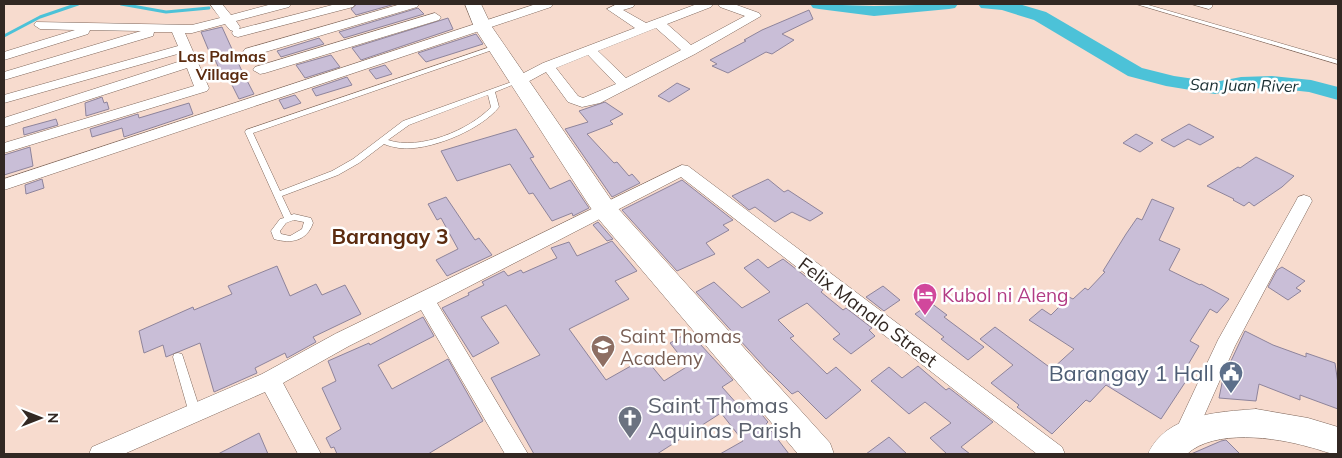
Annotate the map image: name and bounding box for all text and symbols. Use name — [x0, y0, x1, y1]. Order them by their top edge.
district label: Las Palmas Village — [178, 46, 266, 84]
water label: San Juan River — [1190, 74, 1300, 96]
district label: Barangay 3 — [331, 223, 449, 249]
street label: Felix Manalo Street — [794, 252, 943, 372]
hotel icon: Kubol ni Aleng — [912, 282, 938, 316]
place label: Kubol ni Aleng — [942, 283, 1069, 307]
place label: Saint Thomas Academy — [620, 324, 741, 370]
school or university icon: Saint Thomas Academy — [590, 334, 616, 368]
place label: Barangay 1 Hall — [1049, 359, 1214, 387]
public building icon: Barangay 1 Hall — [1218, 360, 1244, 394]
place label: Saint Thomas Aquinas Parish — [648, 391, 802, 444]
north arrow — [15, 393, 65, 443]
church icon: Saint Thomas Aquinas Parish — [617, 405, 643, 439]
text: N — [44, 413, 62, 423]

